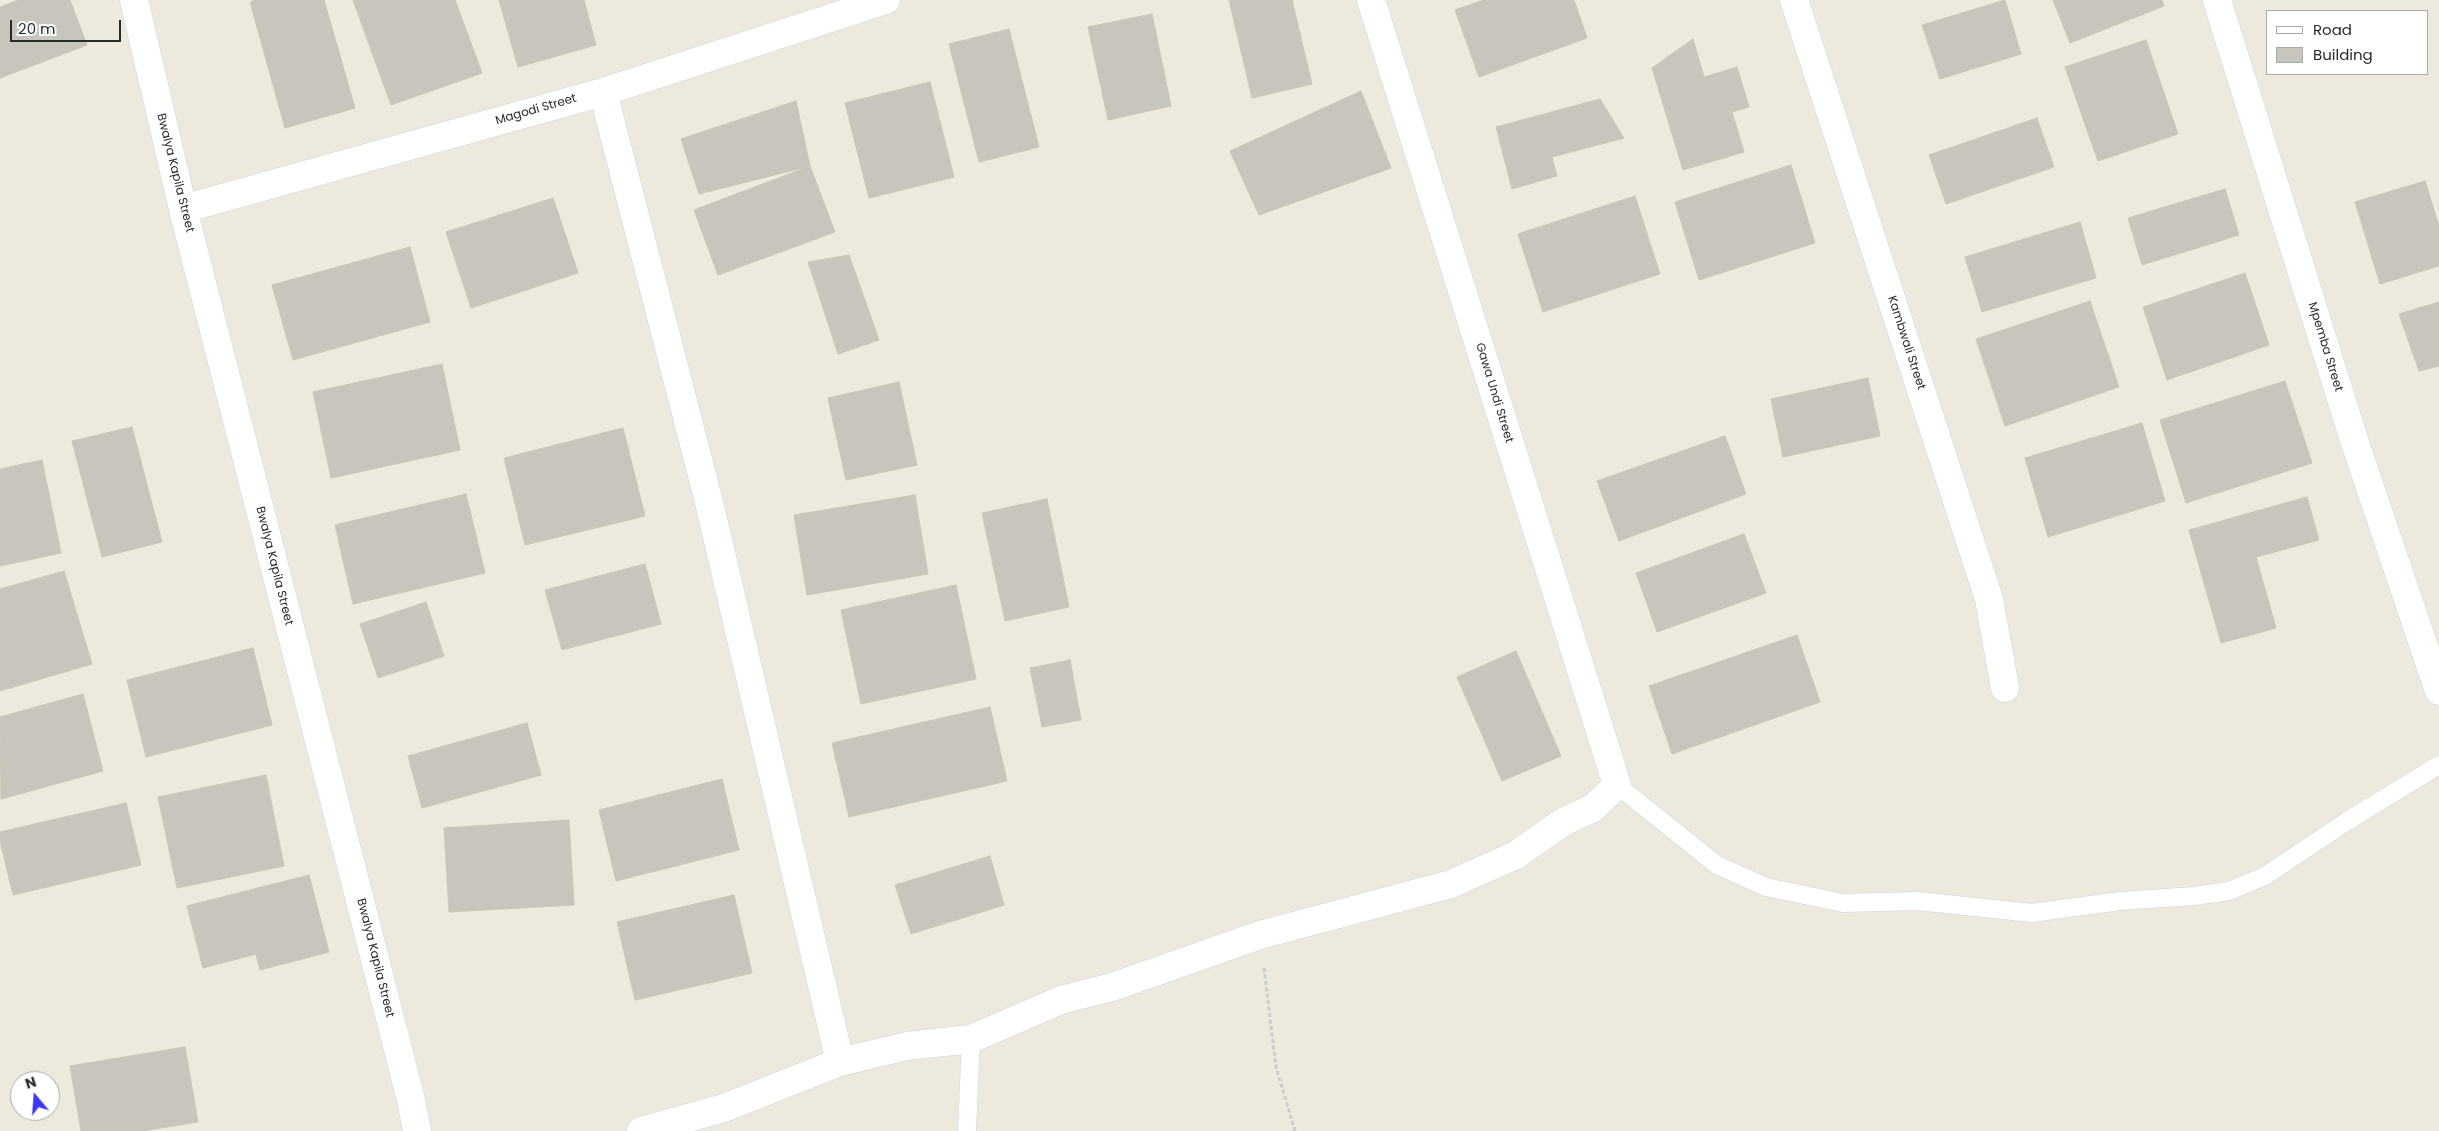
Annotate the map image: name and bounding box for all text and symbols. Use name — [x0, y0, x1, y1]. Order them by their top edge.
scale bar — [12, 10, 124, 42]
legend — [2266, 10, 2429, 75]
text: 20 m — [18, 18, 56, 39]
text: Road — [2313, 19, 2352, 40]
text: Building — [2313, 44, 2373, 65]
street label: Magodi Street — [494, 92, 578, 128]
street label: Bwalya Kapila Street — [153, 112, 197, 234]
street label: Kambwali Street — [1884, 294, 1928, 392]
street label: Mpemba Street — [2305, 301, 2345, 393]
street label: Gawa Undi Street — [1472, 341, 1516, 445]
street label: Bwalya Kapila Street — [252, 505, 296, 627]
street label: Bwalya Kapila Street — [353, 897, 397, 1019]
north arrow — [10, 1071, 60, 1121]
text: N — [23, 1072, 39, 1094]

